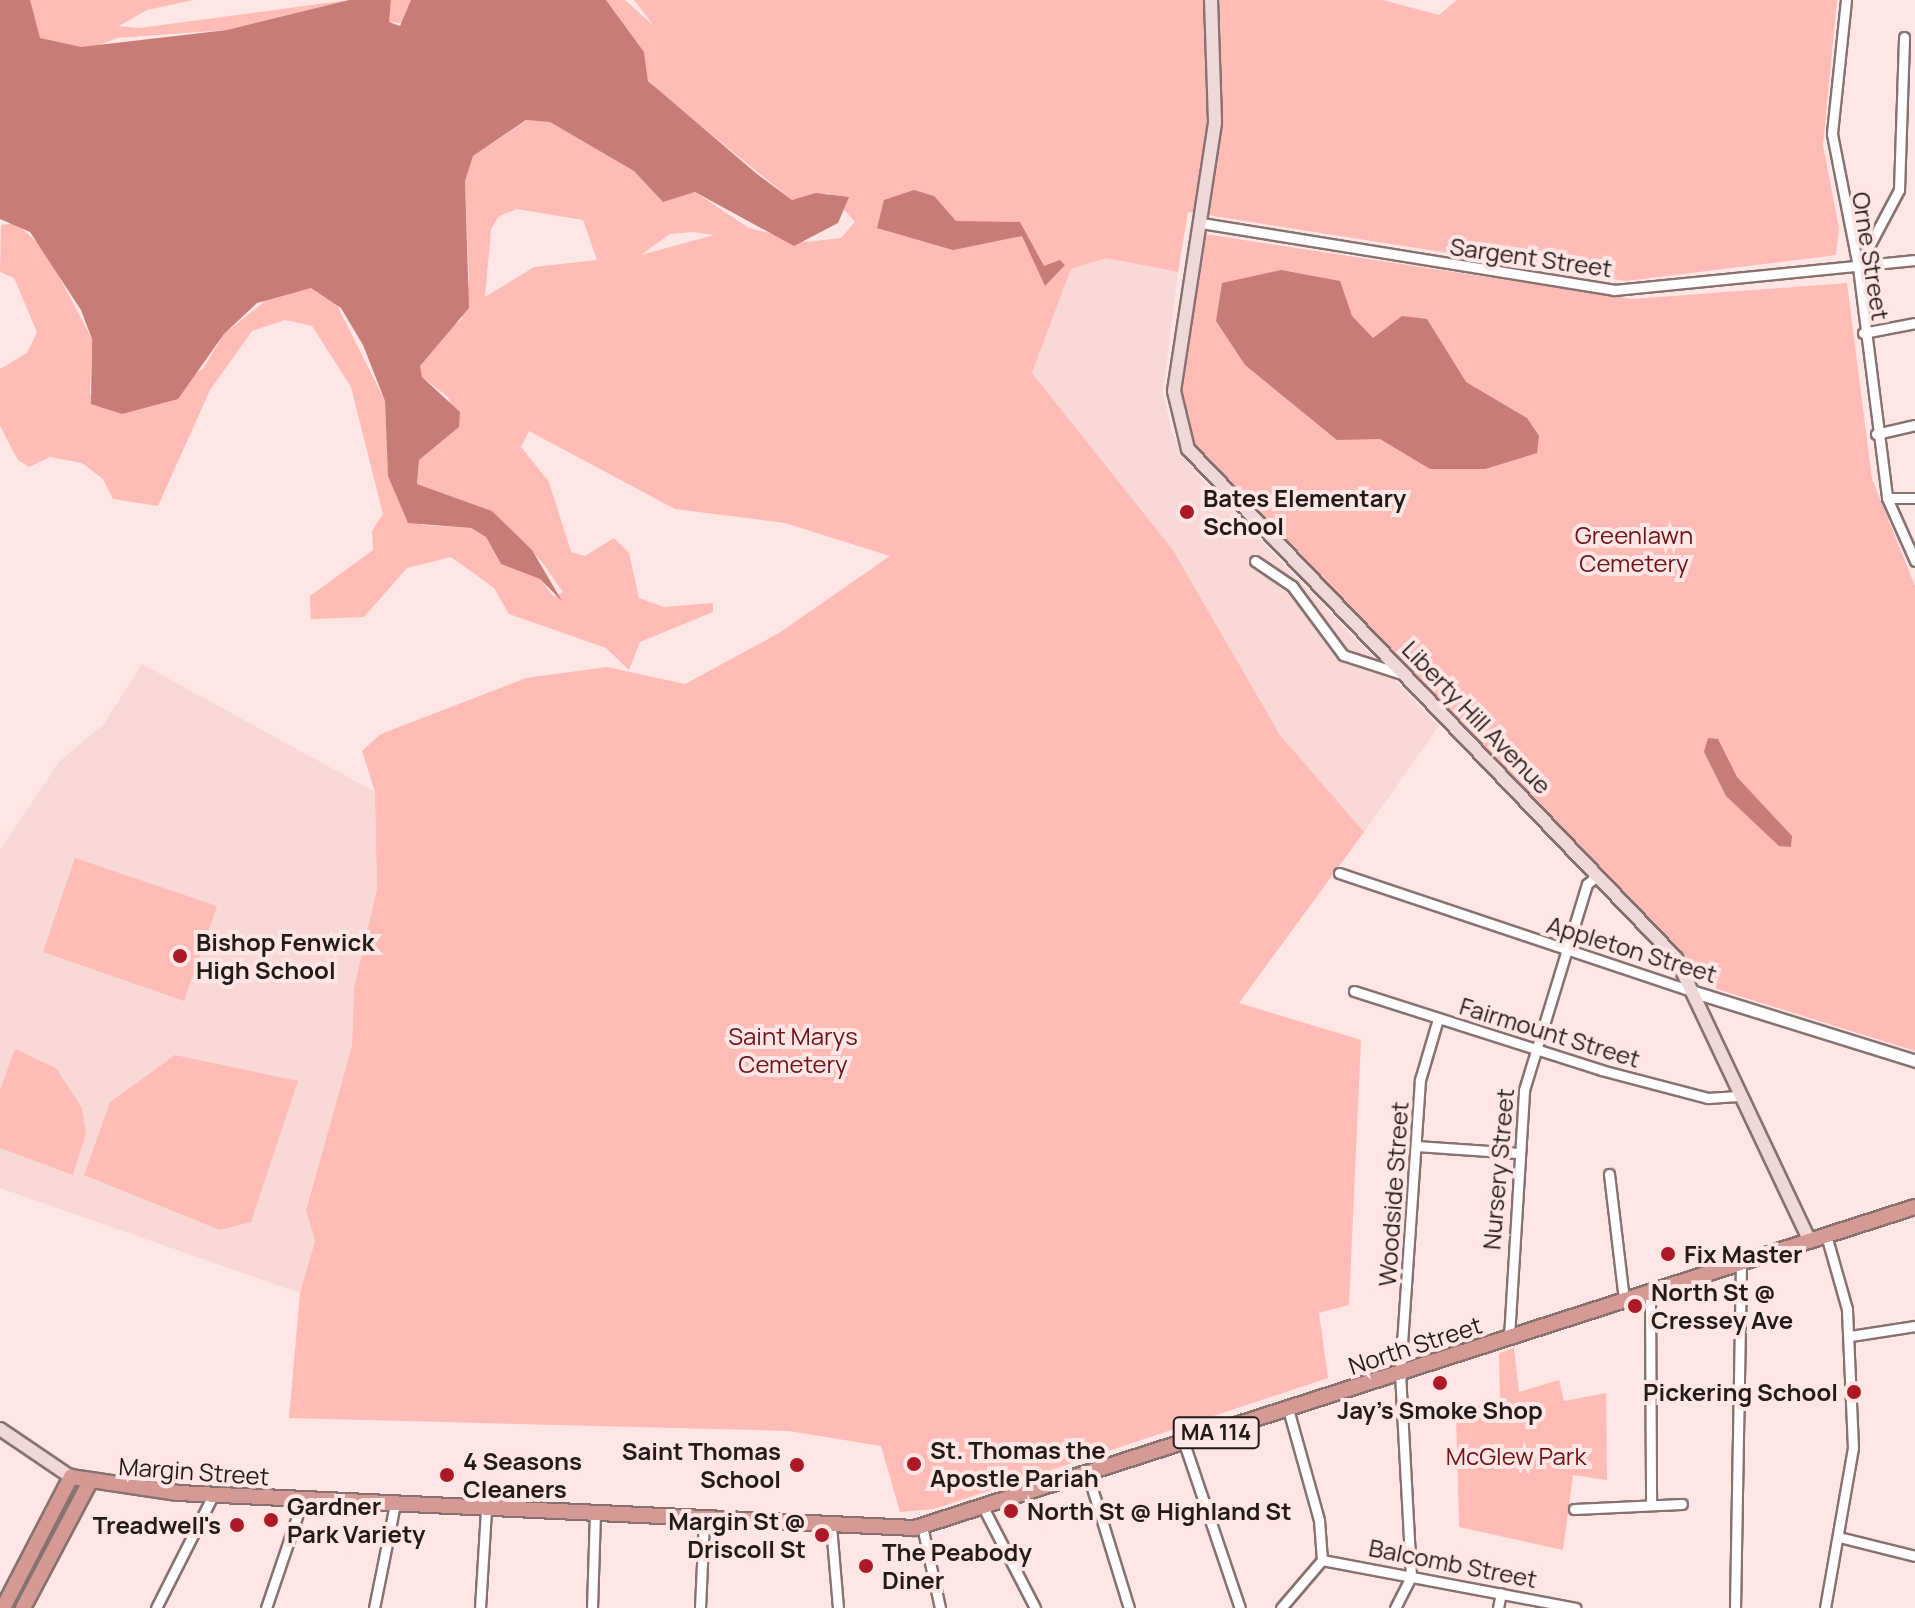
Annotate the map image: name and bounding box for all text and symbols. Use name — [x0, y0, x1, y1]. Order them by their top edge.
street label: Orne Street — [1847, 190, 1895, 322]
street label: Sargent Street — [1448, 231, 1614, 283]
place label: Bates Elementary School — [1203, 484, 1406, 540]
marker: Bates Elementary School — [1178, 503, 1196, 521]
park label: Greenlawn Cemetery — [1575, 521, 1693, 577]
street label: Liberty Hill Avenue — [1397, 634, 1557, 800]
street label: Appleton Street — [1544, 909, 1720, 989]
place label: Bishop Fenwick High School — [196, 928, 374, 984]
marker: Bishop Fenwick High School — [171, 947, 189, 965]
street label: Fairmount Street — [1456, 991, 1644, 1073]
park label: Saint Marys Cemetery — [728, 1022, 858, 1078]
street label: Nursery Street — [1477, 1087, 1519, 1251]
street label: Woodside Street — [1372, 1101, 1414, 1287]
place label: Fix Master — [1684, 1240, 1802, 1268]
marker: Fix Master — [1659, 1245, 1677, 1263]
place label: North St @ Cressey Ave — [1651, 1278, 1793, 1334]
marker: North St @ Cressey Ave — [1626, 1297, 1644, 1315]
street label: North Street — [1345, 1310, 1485, 1380]
marker: Jay's Smoke Shop — [1431, 1374, 1449, 1392]
place label: Pickering School — [1643, 1378, 1838, 1406]
marker: Pickering School — [1845, 1383, 1863, 1401]
place label: Jay's Smoke Shop — [1338, 1396, 1542, 1424]
road number: MA 114 — [1172, 1415, 1260, 1451]
place label: St. Thomas the Apostle Pariah — [930, 1436, 1106, 1492]
place label: Saint Thomas School — [622, 1437, 781, 1493]
park label: McGlew Park — [1446, 1442, 1586, 1470]
place label: 4 Seasons Cleaners — [463, 1447, 582, 1503]
street label: Margin Street — [118, 1451, 270, 1491]
marker: St. Thomas the Apostle Pariah — [905, 1455, 923, 1473]
marker: Saint Thomas School — [788, 1456, 806, 1474]
marker: 4 Seasons Cleaners — [438, 1466, 456, 1484]
place label: Gardner Park Variety — [287, 1492, 425, 1548]
place label: North St @ Highland St — [1027, 1497, 1292, 1525]
marker: North St @ Highland St — [1002, 1502, 1020, 1520]
place label: Margin St @ Driscoll St — [668, 1507, 806, 1563]
place label: Treadwell's — [93, 1511, 221, 1539]
marker: Gardner Park Variety — [262, 1511, 280, 1529]
marker: Treadwell's — [228, 1516, 246, 1534]
marker: Margin St @ Driscoll St — [813, 1526, 831, 1544]
street label: Balcomb Street — [1367, 1533, 1539, 1593]
place label: The Peabody Diner — [882, 1538, 1032, 1594]
marker: The Peabody Diner — [857, 1557, 875, 1575]

